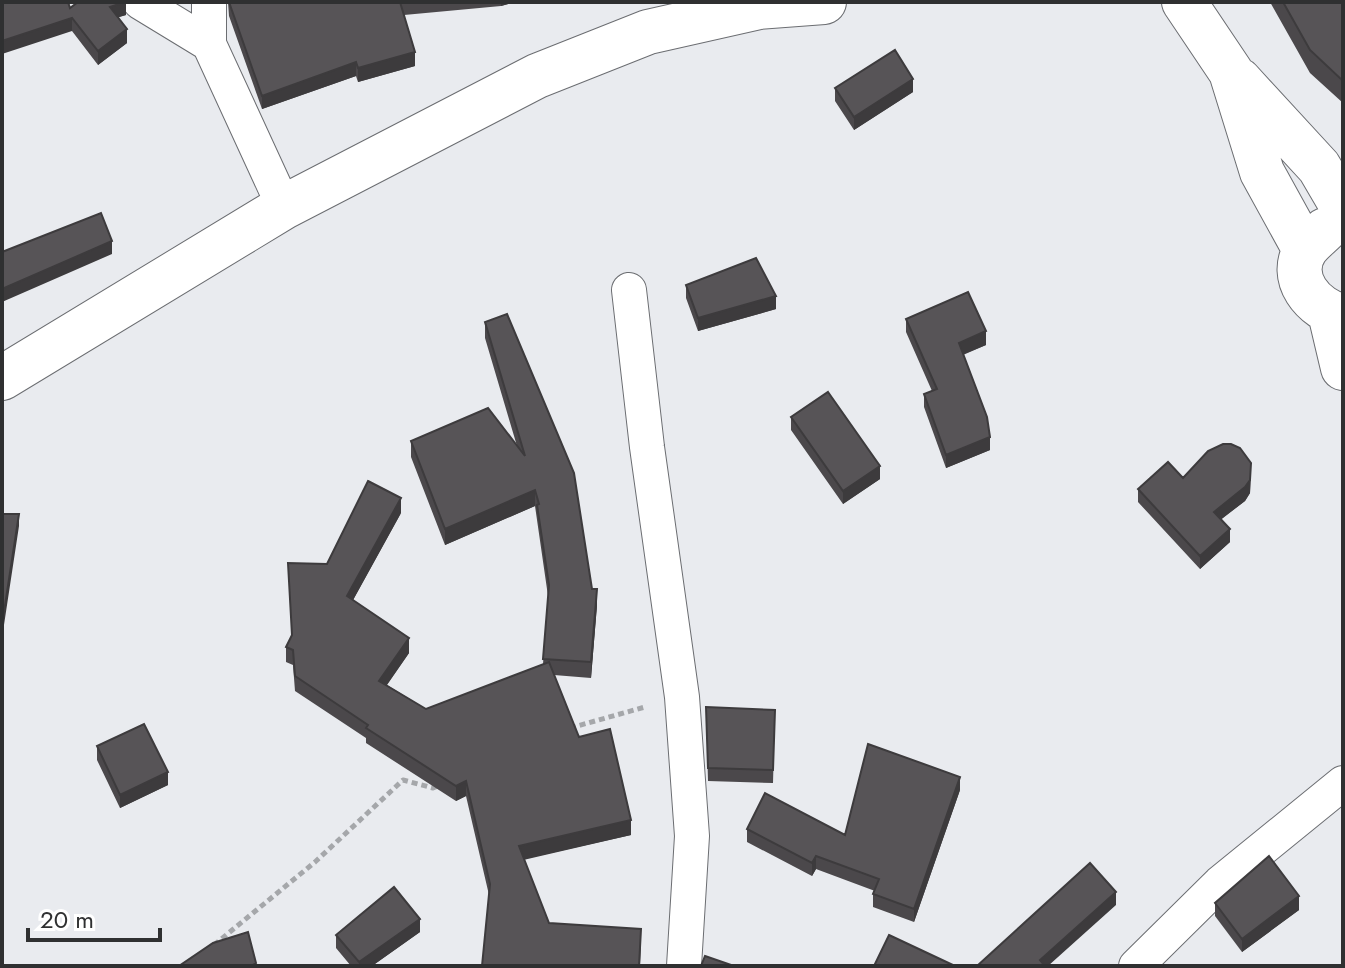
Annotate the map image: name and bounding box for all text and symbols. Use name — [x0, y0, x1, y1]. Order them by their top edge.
scale bar — [28, 892, 160, 942]
text: 20 m — [40, 902, 94, 937]

